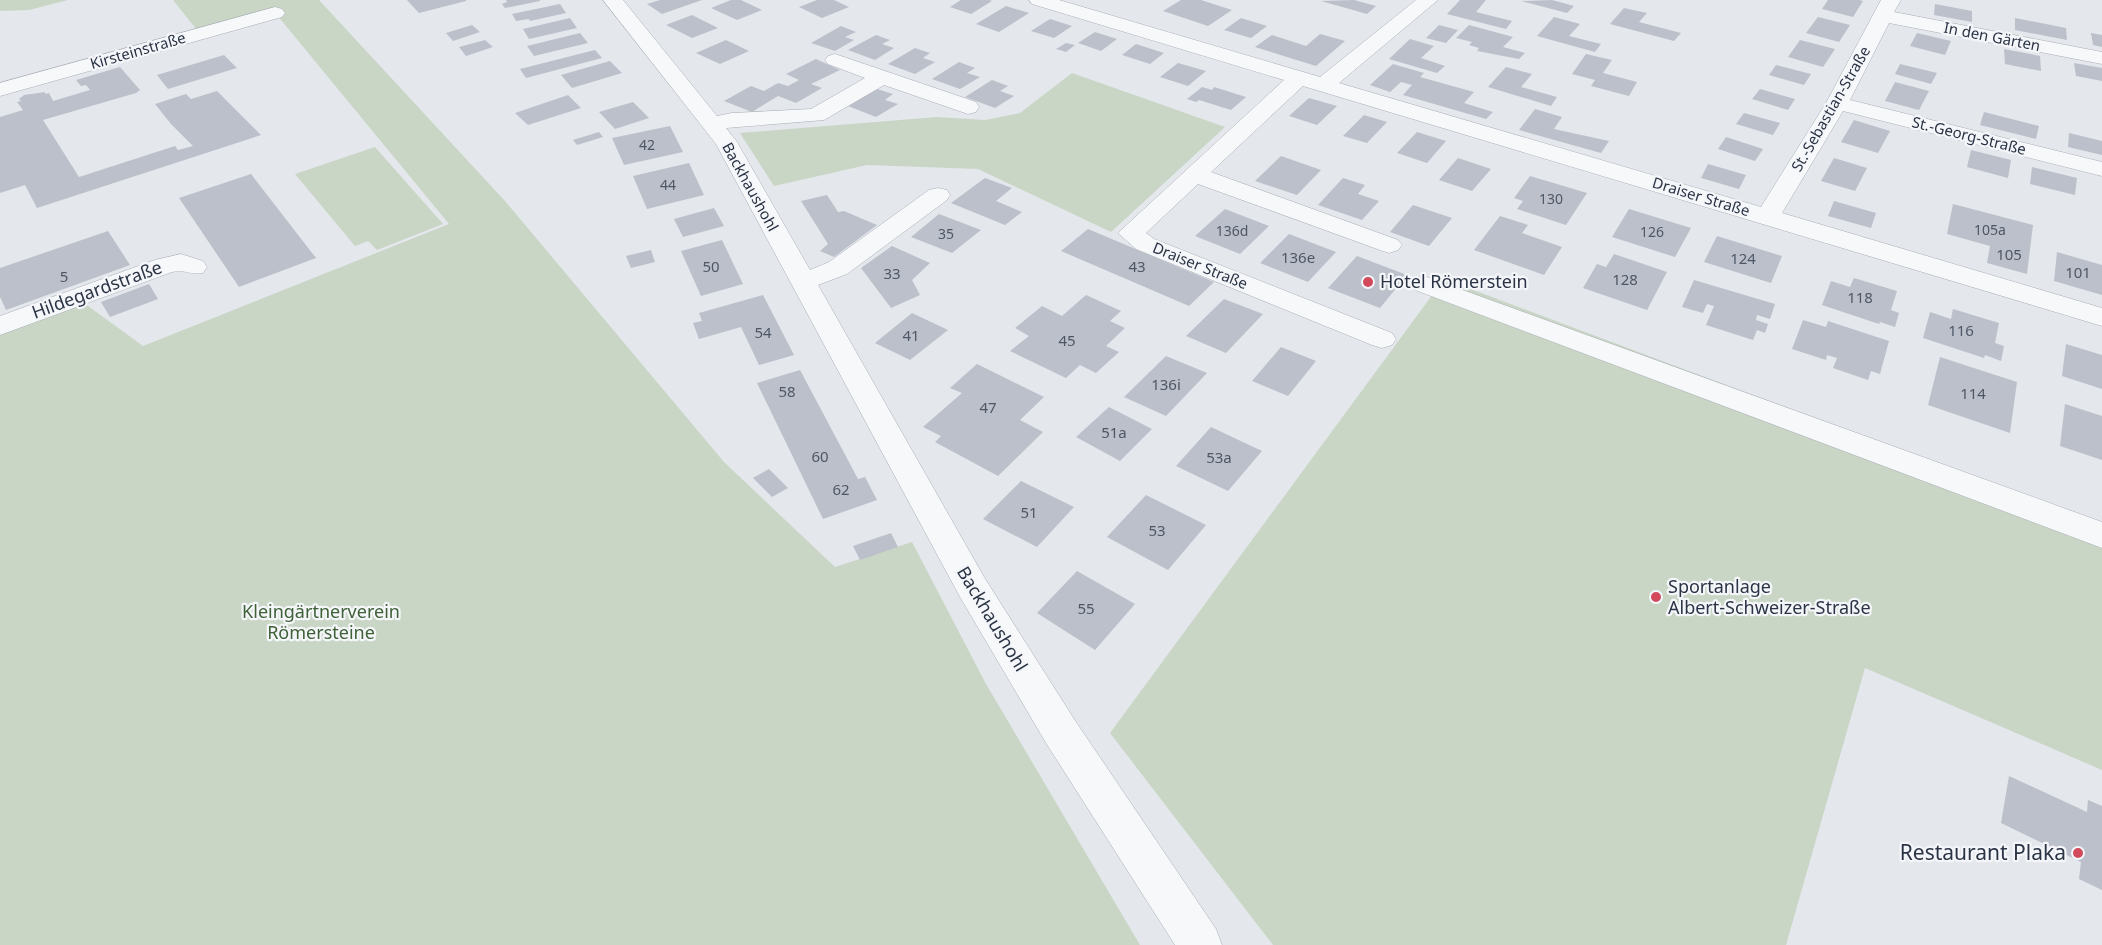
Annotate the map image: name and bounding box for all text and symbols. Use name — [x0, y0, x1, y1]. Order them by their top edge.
street label: In den Gärten — [1942, 17, 2042, 55]
street label: Kirsteinstraße — [88, 27, 188, 73]
street label: St.-Sebastian-Straße — [1786, 42, 1874, 175]
street label: St.-Georg-Straße — [1910, 111, 2028, 159]
house number: 42 — [639, 135, 655, 154]
street label: Backhaushohl — [718, 138, 784, 235]
street label: Draiser Straße — [1650, 172, 1752, 220]
house number: 44 — [660, 175, 676, 194]
house number: 130 — [1539, 189, 1563, 208]
house number: 105a — [1974, 220, 2006, 239]
house number: 136d — [1216, 221, 1248, 240]
house number: 126 — [1640, 222, 1664, 241]
house number: 35 — [938, 224, 954, 243]
street label: Draiser Straße — [1150, 237, 1251, 293]
house number: 105 — [1996, 244, 2022, 264]
house number: 136e — [1281, 247, 1315, 267]
house number: 124 — [1730, 248, 1756, 268]
street label: Hildegardstraße — [28, 254, 165, 324]
house number: 50 — [702, 256, 720, 276]
house number: 43 — [1128, 256, 1146, 276]
house number: 101 — [2065, 262, 2091, 282]
house number: 33 — [883, 263, 901, 283]
house number: 5 — [60, 266, 68, 286]
place label: Hotel Römerstein — [1380, 269, 1528, 293]
house number: 128 — [1612, 269, 1638, 289]
marker: Hotel Römerstein — [1361, 275, 1375, 289]
house number: 118 — [1847, 287, 1873, 307]
house number: 116 — [1948, 320, 1974, 340]
house number: 54 — [754, 322, 772, 342]
house number: 41 — [902, 325, 920, 345]
house number: 45 — [1058, 330, 1076, 350]
house number: 136i — [1151, 374, 1181, 394]
house number: 58 — [778, 381, 796, 401]
house number: 114 — [1960, 383, 1986, 403]
house number: 47 — [979, 397, 997, 417]
house number: 51a — [1101, 422, 1127, 442]
house number: 60 — [811, 446, 829, 466]
house number: 53a — [1206, 447, 1232, 467]
house number: 62 — [832, 479, 850, 499]
house number: 51 — [1020, 502, 1038, 522]
house number: 53 — [1148, 520, 1166, 540]
street label: Backhaushohl — [952, 561, 1034, 676]
place label: Sportanlage Albert-Schweizer-Straße — [1668, 574, 1871, 619]
marker: Sportanlage Albert-Schweizer-Straße — [1649, 590, 1663, 604]
house number: 55 — [1077, 598, 1095, 618]
park label: Kleingärtnerverein Römersteine — [242, 599, 400, 644]
place label: Restaurant Plaka — [1900, 838, 2066, 866]
marker: Restaurant Plaka — [2071, 846, 2085, 860]

